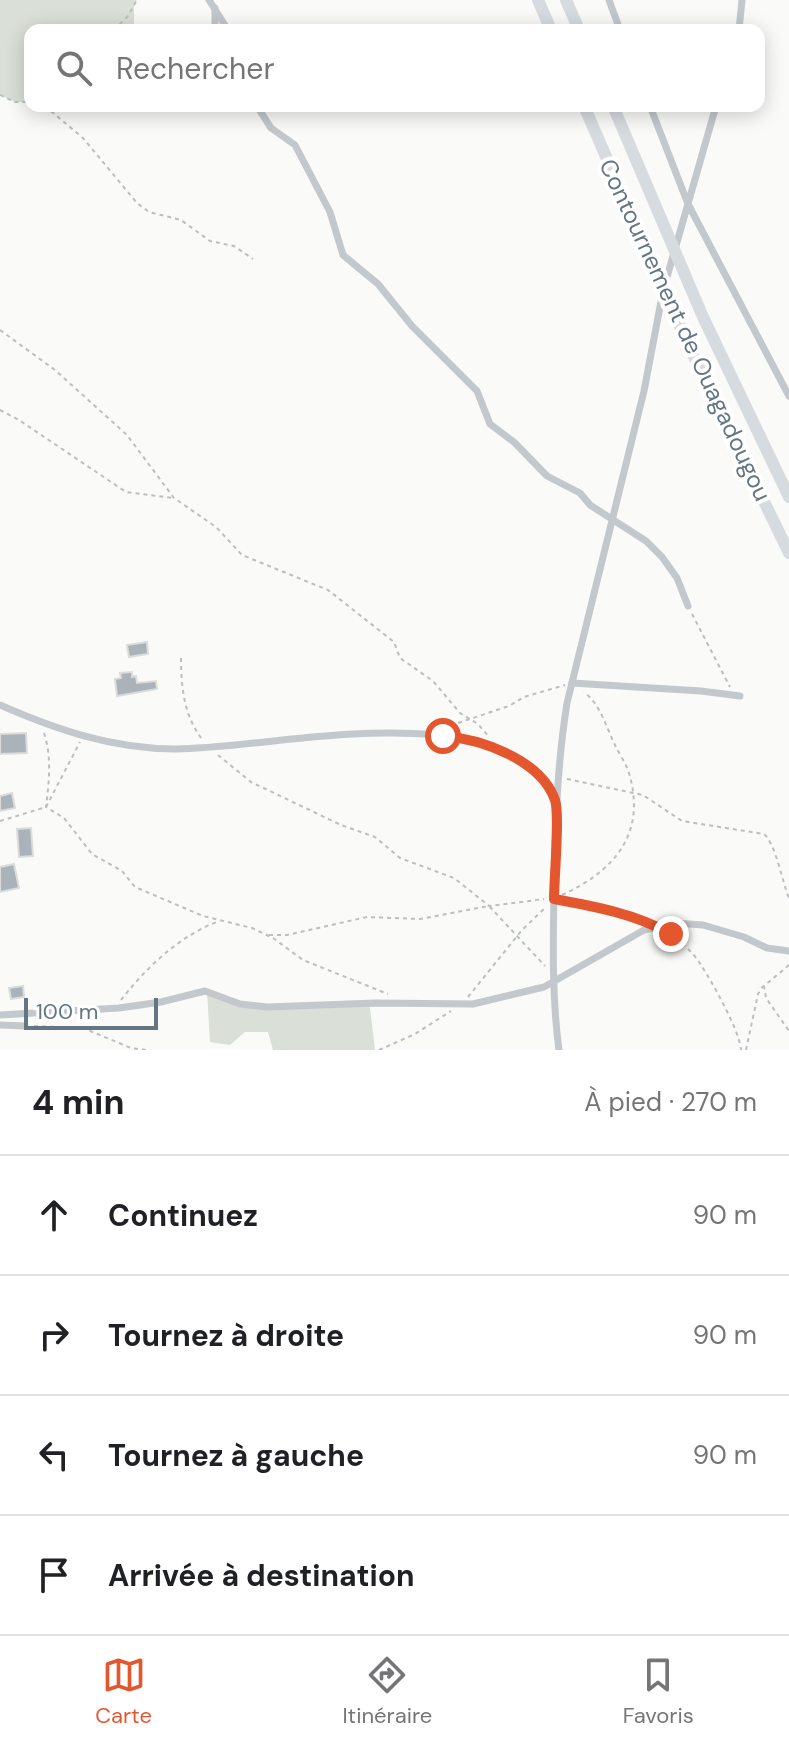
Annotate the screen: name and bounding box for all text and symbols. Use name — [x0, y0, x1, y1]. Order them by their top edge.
search box — [24, 24, 765, 112]
icon: search — [52, 46, 96, 90]
text: Rechercher — [116, 49, 275, 88]
street label: Contournement de Ouagadougou — [592, 154, 779, 506]
route start — [425, 718, 461, 754]
route end — [653, 916, 689, 952]
scale bar — [24, 994, 158, 1030]
text: 100 m — [36, 997, 98, 1026]
text: 4 min — [32, 1080, 124, 1125]
text: À pied · 270 m — [584, 1085, 757, 1119]
icon: ahead — [32, 1193, 76, 1237]
text: Continuez — [108, 1196, 258, 1235]
text: 90 m — [693, 1198, 757, 1232]
icon: right — [32, 1313, 76, 1357]
text: Tournez à droite — [108, 1316, 344, 1355]
text: 90 m — [693, 1318, 757, 1352]
icon: left — [32, 1433, 76, 1477]
text: Tournez à gauche — [108, 1436, 364, 1475]
text: 90 m — [693, 1438, 757, 1472]
icon: arrive — [32, 1553, 76, 1597]
text: Arrivée à destination — [108, 1556, 414, 1595]
tab: Carte — [95, 1653, 152, 1730]
tab: Itinéraire — [342, 1653, 432, 1730]
tab: Favoris — [623, 1653, 694, 1730]

